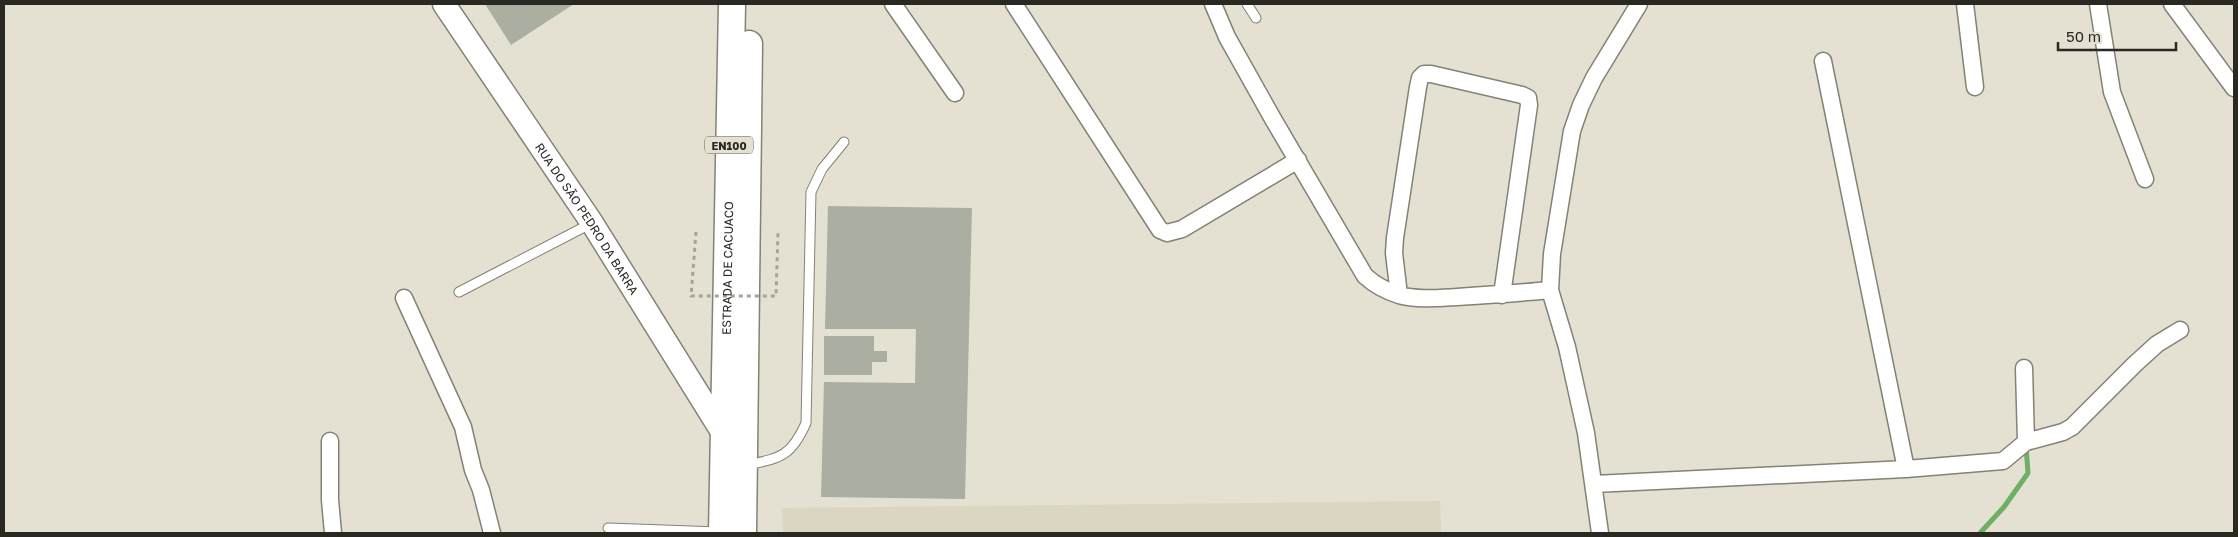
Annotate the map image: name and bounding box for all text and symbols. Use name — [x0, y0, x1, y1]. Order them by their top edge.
scale bar — [2058, 20, 2176, 52]
text: 50 m — [2066, 27, 2101, 45]
road number: EN100 — [705, 136, 753, 154]
street label: RUA DO SÃO PEDRO DA BARRA — [532, 140, 642, 297]
street label: ESTRADA DE CACUACO — [718, 201, 736, 335]

